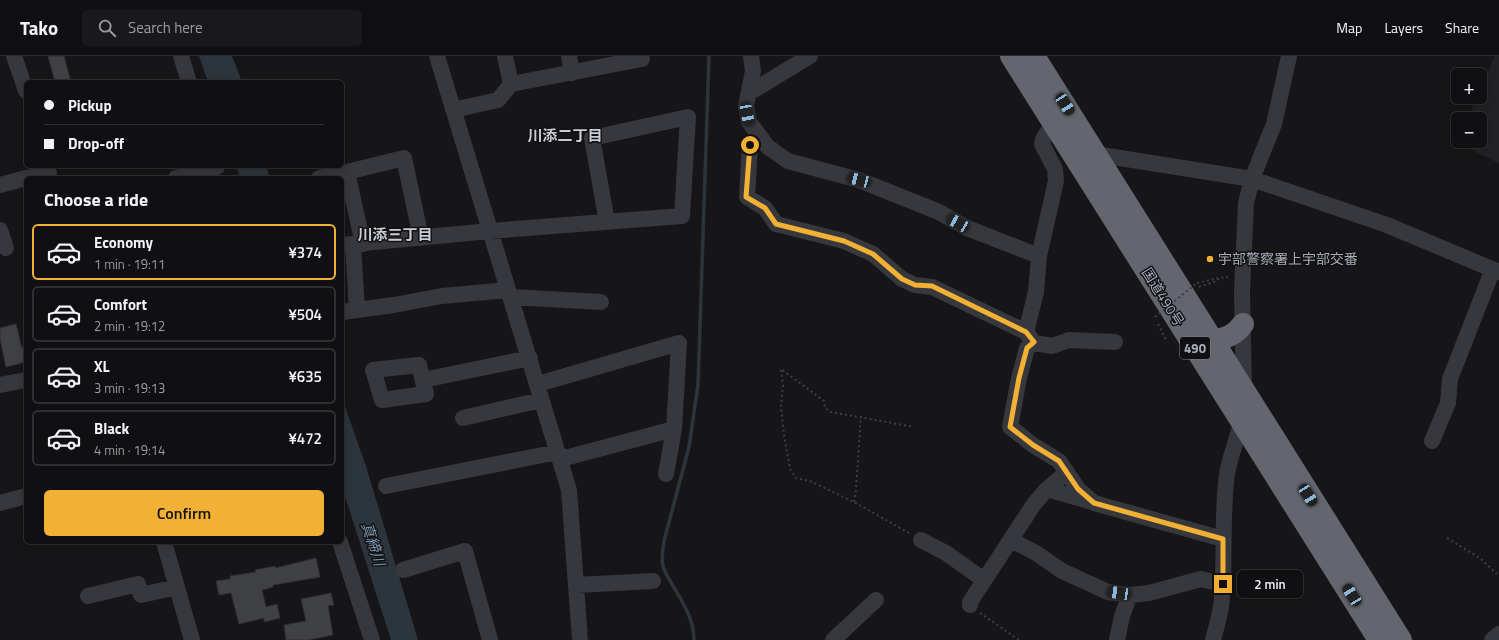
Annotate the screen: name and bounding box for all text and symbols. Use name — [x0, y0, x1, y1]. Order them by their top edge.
search box — [82, 10, 362, 46]
text: Tako — [20, 13, 58, 42]
text: Search here — [128, 16, 202, 39]
icon: search — [96, 17, 118, 39]
text: Map — [1336, 17, 1362, 38]
text: Layers — [1384, 17, 1423, 38]
text: Share — [1445, 17, 1479, 38]
map controls — [1451, 68, 1487, 148]
button: + — [1451, 68, 1487, 104]
car — [1053, 91, 1077, 117]
text: Pickup — [68, 94, 112, 117]
car — [739, 101, 755, 127]
button: − — [1451, 112, 1487, 148]
district label: 川添二丁目 — [527, 124, 603, 147]
text: Drop-off — [68, 132, 124, 155]
route start — [741, 136, 759, 154]
car — [846, 171, 872, 189]
text: Choose a ride — [44, 186, 148, 213]
car — [945, 212, 971, 234]
district label: 川添三丁目 — [357, 223, 433, 246]
text: Economy — [94, 231, 153, 254]
icon: car — [46, 234, 82, 270]
text: ¥374 — [288, 241, 322, 264]
place label: 宇部警察署上宇部交番 — [1218, 248, 1358, 269]
text: 1 min · 19:11 — [94, 254, 165, 274]
marker: 宇部警察署上宇部交番 — [1205, 254, 1215, 264]
street label: 国道490号 — [1137, 263, 1190, 330]
text: Comfort — [94, 293, 147, 316]
icon: car — [46, 296, 82, 332]
text: ¥504 — [288, 303, 322, 326]
text: 2 min · 19:12 — [94, 316, 165, 336]
road number: 490 — [1180, 337, 1210, 359]
text: XL — [94, 355, 110, 378]
icon: car — [46, 358, 82, 394]
text: ¥635 — [288, 365, 322, 388]
text: 3 min · 19:13 — [94, 378, 165, 398]
text: Black — [94, 417, 129, 440]
icon: car — [46, 420, 82, 456]
text: ¥472 — [288, 427, 322, 450]
text: 4 min · 19:14 — [94, 440, 165, 460]
car — [1297, 482, 1319, 508]
button: Confirm — [44, 490, 324, 536]
water label: 真締川 — [356, 519, 392, 571]
callout: 2 min — [1237, 570, 1303, 598]
text: 2 min — [1254, 574, 1286, 594]
route end — [1214, 575, 1232, 593]
car — [1341, 582, 1363, 608]
car — [1106, 585, 1132, 601]

